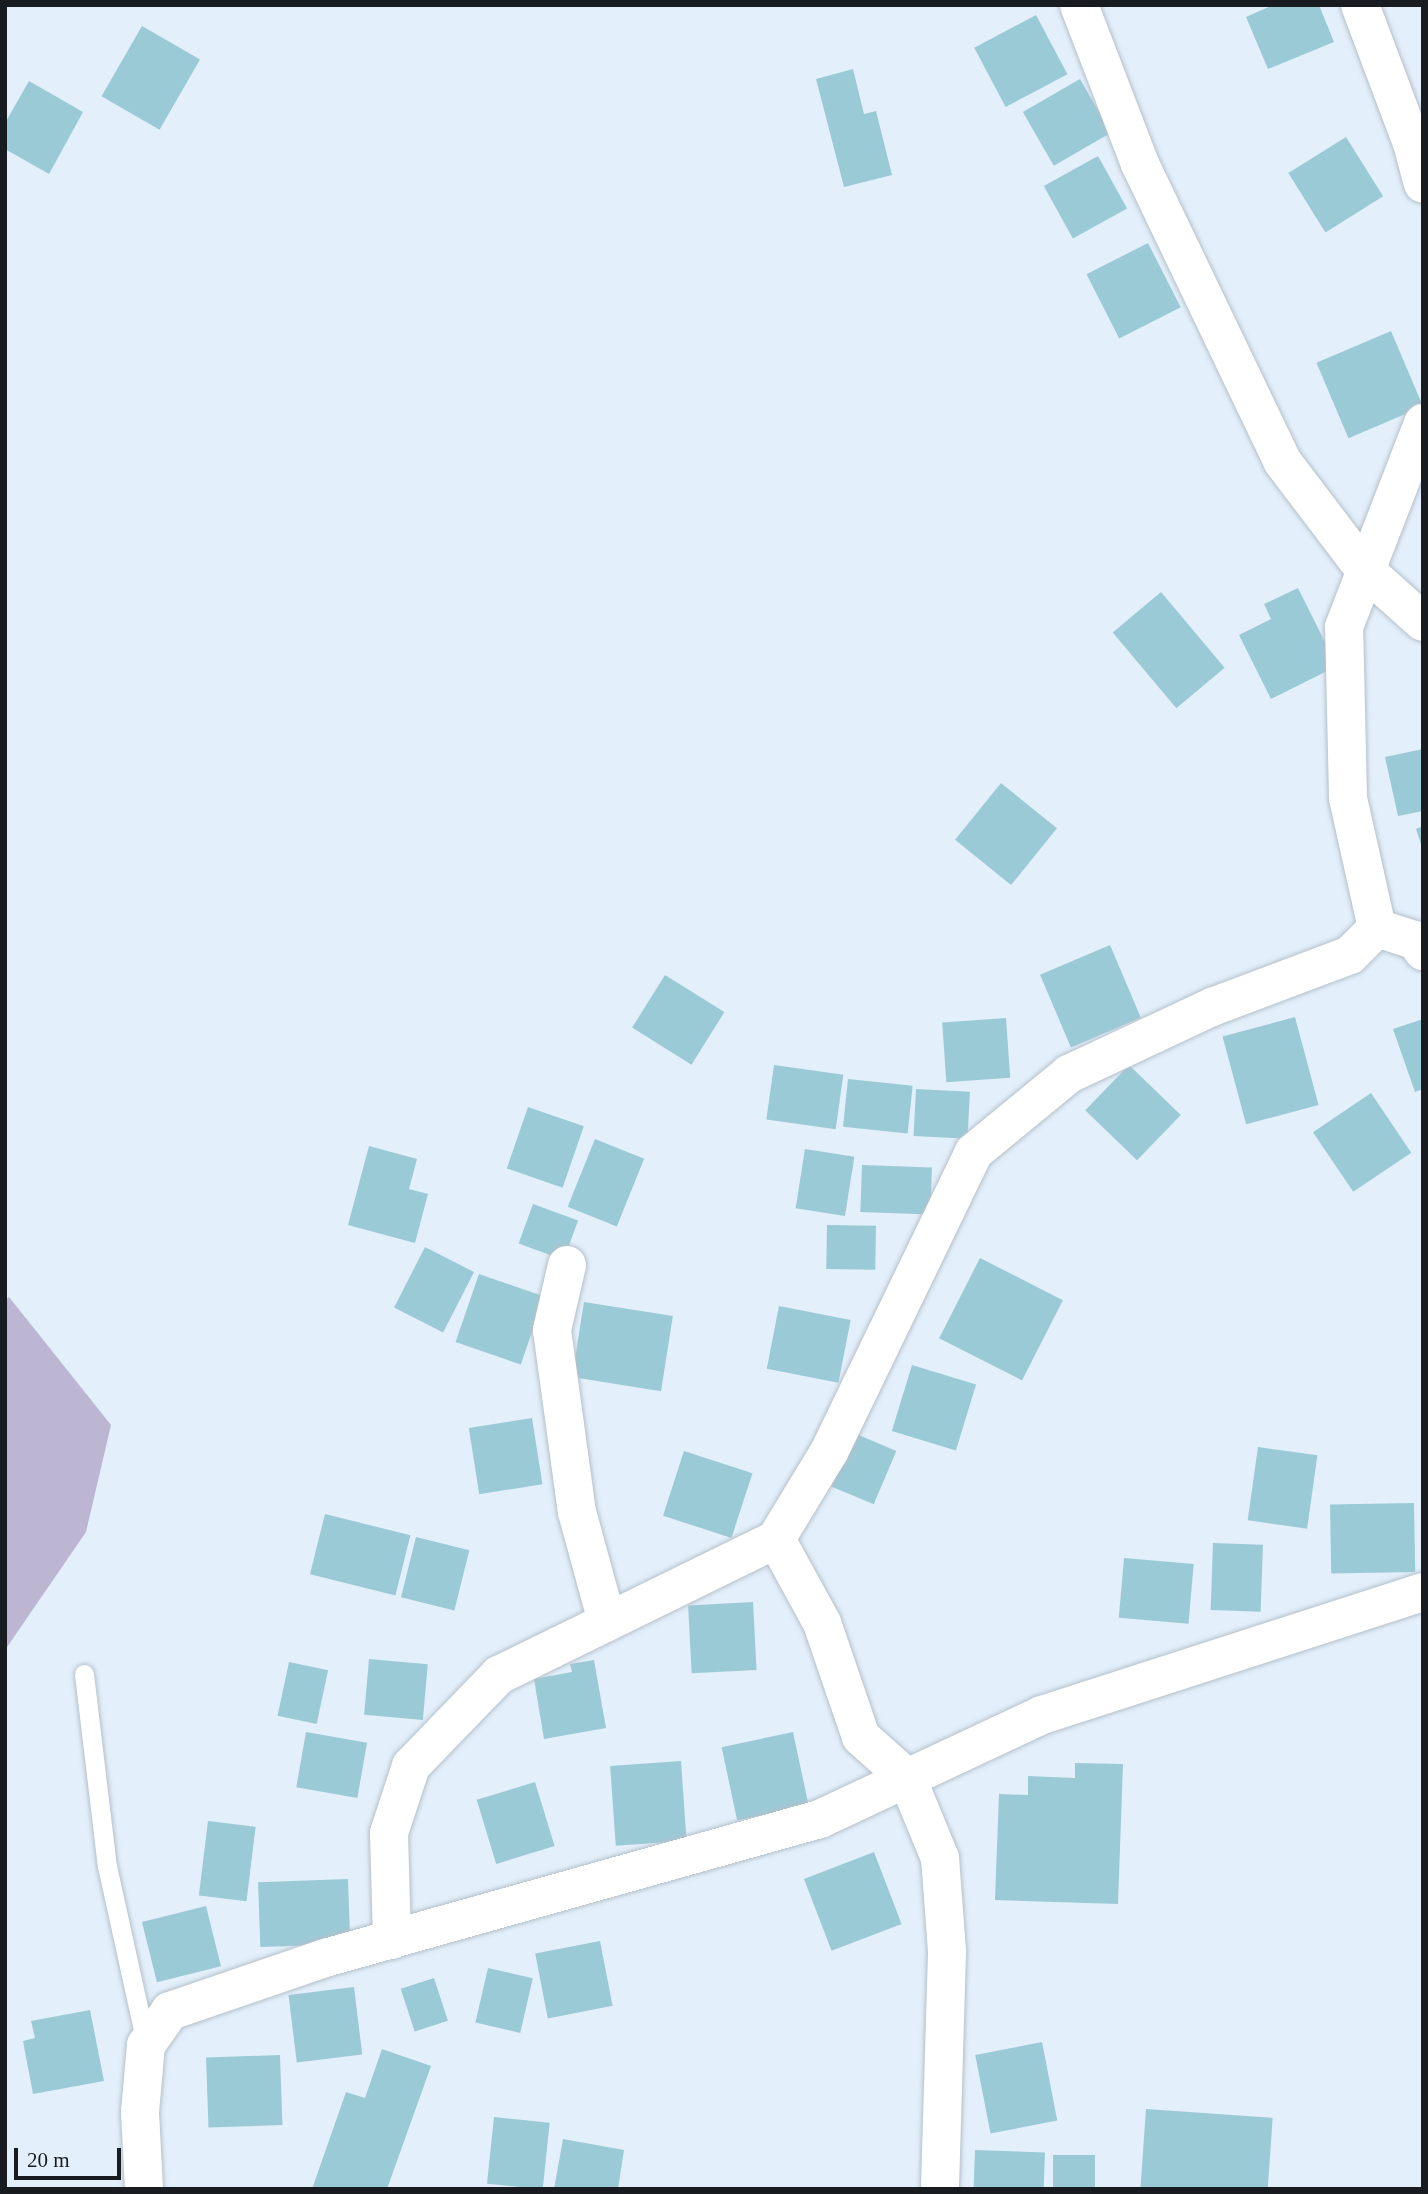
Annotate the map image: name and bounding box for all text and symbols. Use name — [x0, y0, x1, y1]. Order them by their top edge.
scale bar — [18, 2134, 124, 2178]
text: 20 m — [27, 2148, 70, 2172]

